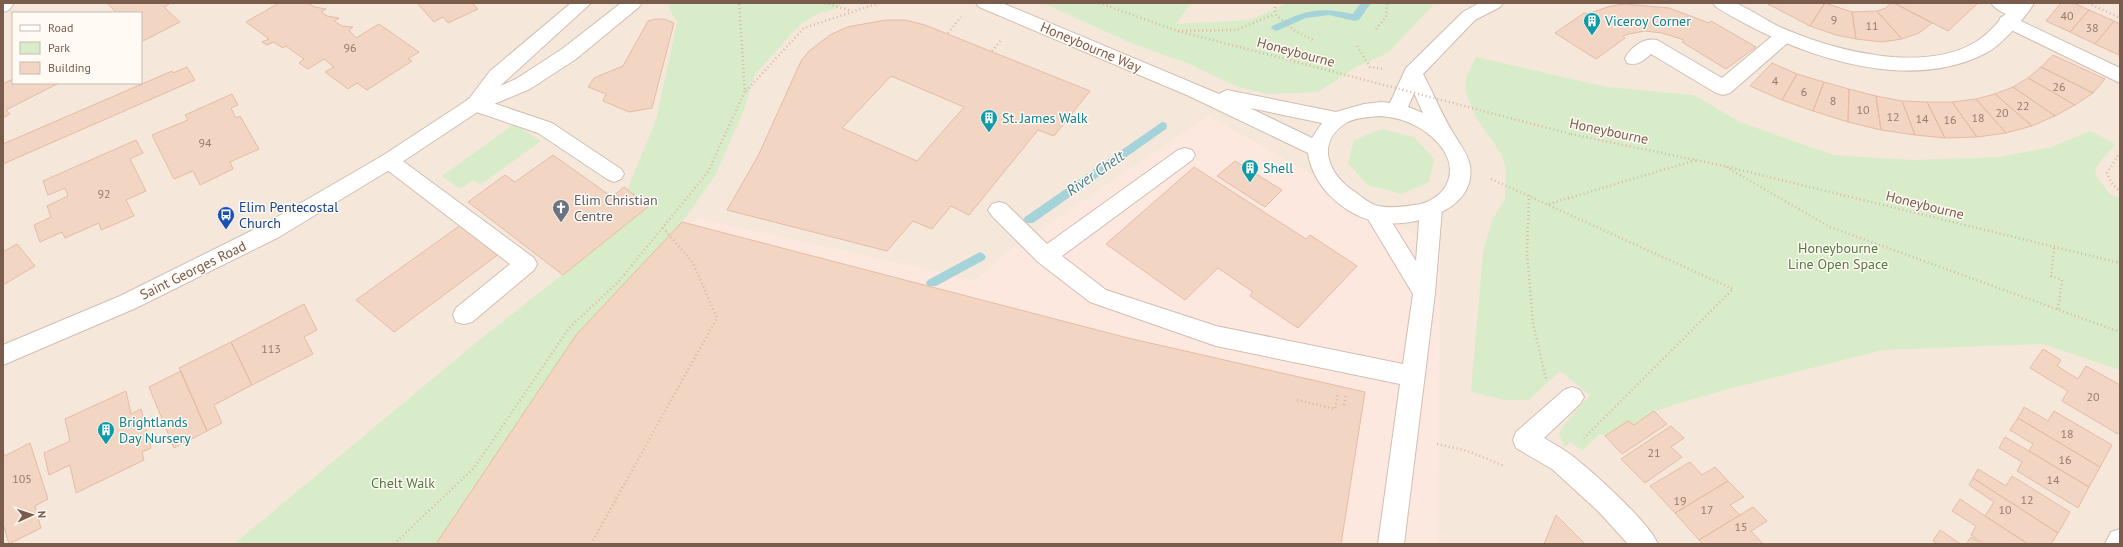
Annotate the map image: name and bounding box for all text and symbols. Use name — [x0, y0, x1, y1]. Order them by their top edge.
house number: 40 — [2060, 8, 2074, 23]
building icon: Viceroy Corner — [1582, 11, 1602, 36]
legend — [12, 12, 142, 84]
place label: Viceroy Corner — [1604, 12, 1691, 30]
house number: 9 — [1831, 12, 1837, 27]
street label: Honeybourne Way — [1038, 18, 1145, 77]
house number: 11 — [1865, 18, 1879, 33]
text: Road — [48, 20, 73, 35]
house number: 38 — [2085, 20, 2099, 35]
street label: Honeybourne — [1255, 33, 1337, 71]
text: Park — [48, 40, 70, 55]
house number: 96 — [343, 40, 357, 55]
text: Building — [48, 60, 91, 75]
house number: 4 — [1772, 73, 1779, 88]
house number: 26 — [2052, 79, 2066, 94]
house number: 6 — [1801, 84, 1807, 99]
house number: 8 — [1830, 93, 1836, 108]
house number: 22 — [2016, 98, 2030, 113]
house number: 10 — [1856, 102, 1870, 117]
house number: 20 — [1995, 105, 2009, 120]
building icon: St. James Walk — [979, 108, 999, 133]
place label: St. James Walk — [1002, 109, 1088, 127]
house number: 12 — [1886, 109, 1900, 124]
house number: 18 — [1971, 110, 1985, 125]
house number: 14 — [1915, 111, 1929, 126]
house number: 16 — [1943, 112, 1957, 127]
street label: Honeybourne — [1568, 114, 1650, 148]
house number: 94 — [198, 135, 212, 150]
water label: River Chelt — [1062, 145, 1129, 200]
building icon: Shell — [1240, 158, 1260, 183]
place label: Shell — [1263, 159, 1293, 177]
house number: 92 — [97, 186, 111, 201]
street label: Honeybourne — [1884, 187, 1966, 223]
place label: Elim Christian Centre — [574, 191, 658, 225]
place label: Elim Pentecostal Church — [239, 198, 338, 232]
church icon: Elim Christian Centre — [551, 198, 571, 223]
bus stop icon: Elim Pentecostal Church — [216, 205, 236, 230]
street label: Saint Georges Road — [137, 236, 249, 304]
park label: Honeybourne Line Open Space — [1788, 239, 1888, 273]
house number: 113 — [261, 341, 281, 356]
house number: 20 — [2086, 389, 2100, 404]
place label: Brightlands Day Nursery — [119, 413, 191, 447]
building icon: Brightlands Day Nursery — [96, 420, 116, 445]
house number: 18 — [2060, 426, 2074, 441]
house number: 21 — [1647, 445, 1661, 460]
house number: 16 — [2058, 452, 2072, 467]
house number: 105 — [12, 471, 32, 486]
house number: 14 — [2046, 472, 2060, 487]
park label: Chelt Walk — [371, 474, 435, 492]
house number: 12 — [2020, 492, 2034, 507]
house number: 19 — [1673, 493, 1687, 508]
north arrow — [12, 495, 52, 535]
house number: 17 — [1700, 502, 1714, 517]
house number: 10 — [1998, 502, 2012, 517]
text: N — [35, 510, 49, 518]
house number: 15 — [1734, 519, 1748, 534]

